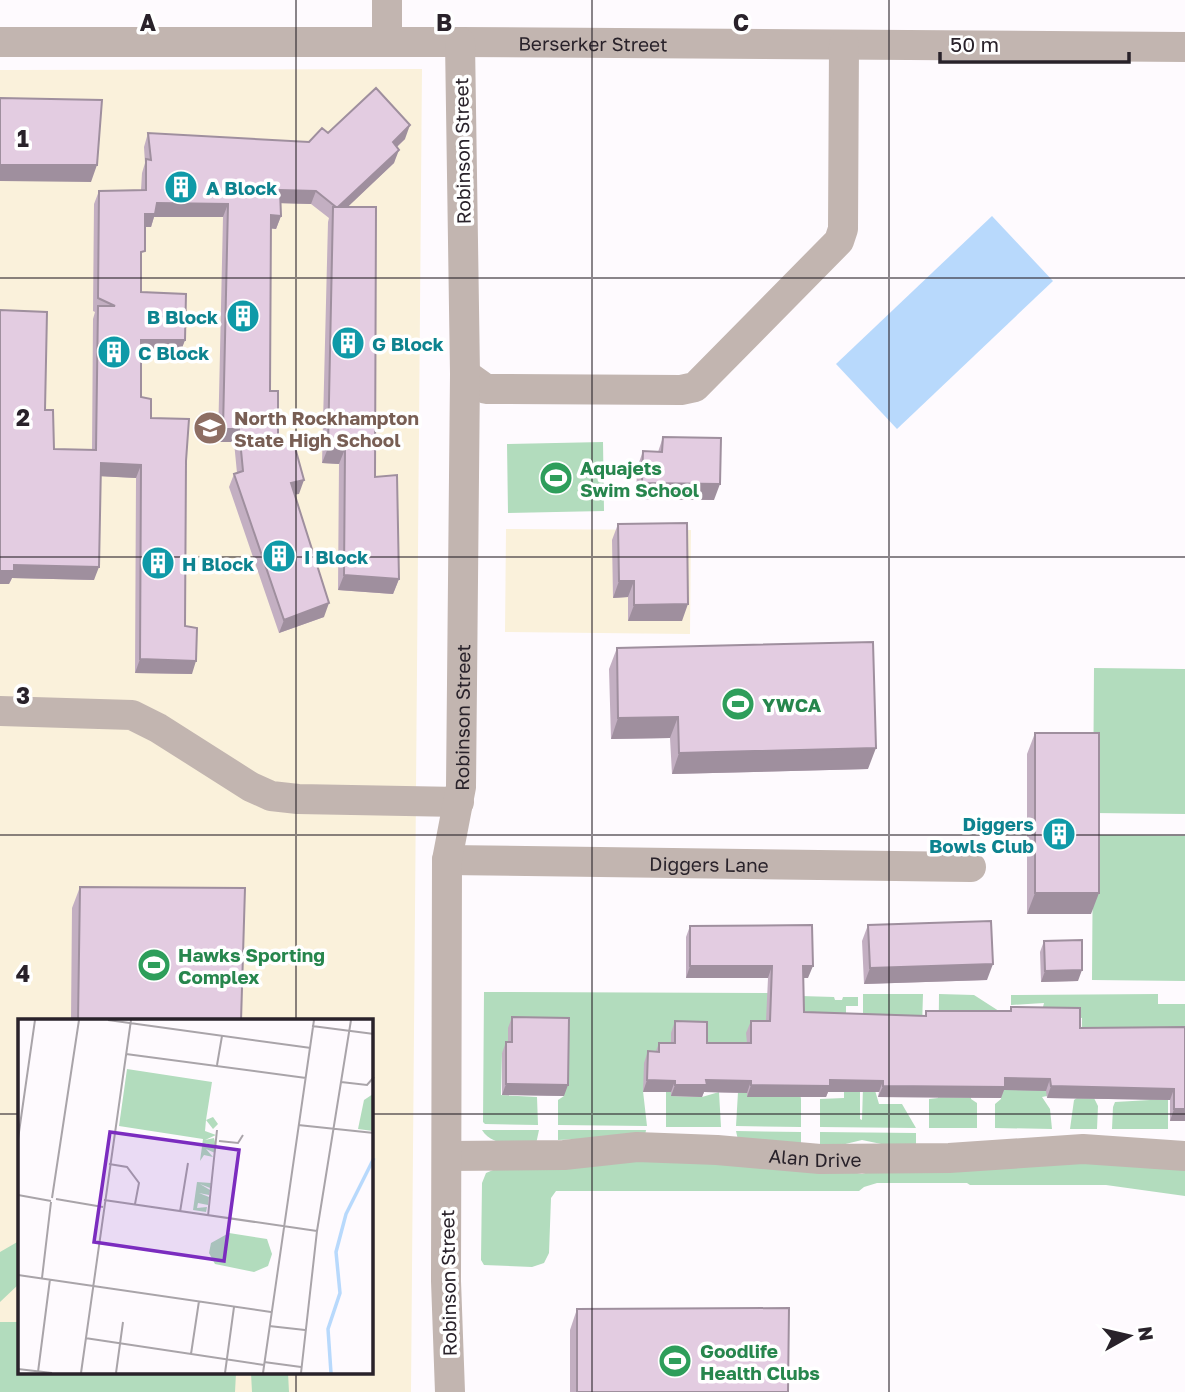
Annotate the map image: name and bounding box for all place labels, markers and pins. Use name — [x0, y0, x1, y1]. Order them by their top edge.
building icon: A Block — [162, 168, 200, 206]
place label: A Block — [206, 176, 277, 199]
building icon: B Block — [224, 297, 262, 335]
place label: B Block — [147, 305, 218, 328]
building icon: G Block — [329, 324, 367, 362]
place label: G Block — [372, 332, 444, 355]
building icon: C Block — [95, 333, 133, 371]
place label: C Block — [138, 341, 209, 364]
place label: North Rockhampton State High School — [234, 406, 419, 451]
school or university icon: North Rockhampton State High School — [191, 409, 229, 447]
place label: Aquajets Swim School — [580, 456, 699, 501]
sports icon: Aquajets Swim School — [537, 459, 575, 497]
building icon: I Block — [260, 537, 298, 575]
building icon: H Block — [139, 544, 177, 582]
place label: I Block — [304, 545, 368, 568]
place label: H Block — [182, 552, 254, 575]
sports icon: YWCA — [719, 685, 757, 723]
place label: YWCA — [762, 693, 822, 716]
place label: Diggers Bowls Club — [929, 812, 1034, 857]
building icon: Diggers Bowls Club — [1040, 815, 1078, 853]
place label: Hawks Sporting Complex — [178, 943, 325, 988]
sports icon: Hawks Sporting Complex — [135, 946, 173, 984]
place label: Goodlife Health Clubs — [700, 1339, 820, 1384]
sports icon: Goodlife Health Clubs — [656, 1342, 694, 1380]

